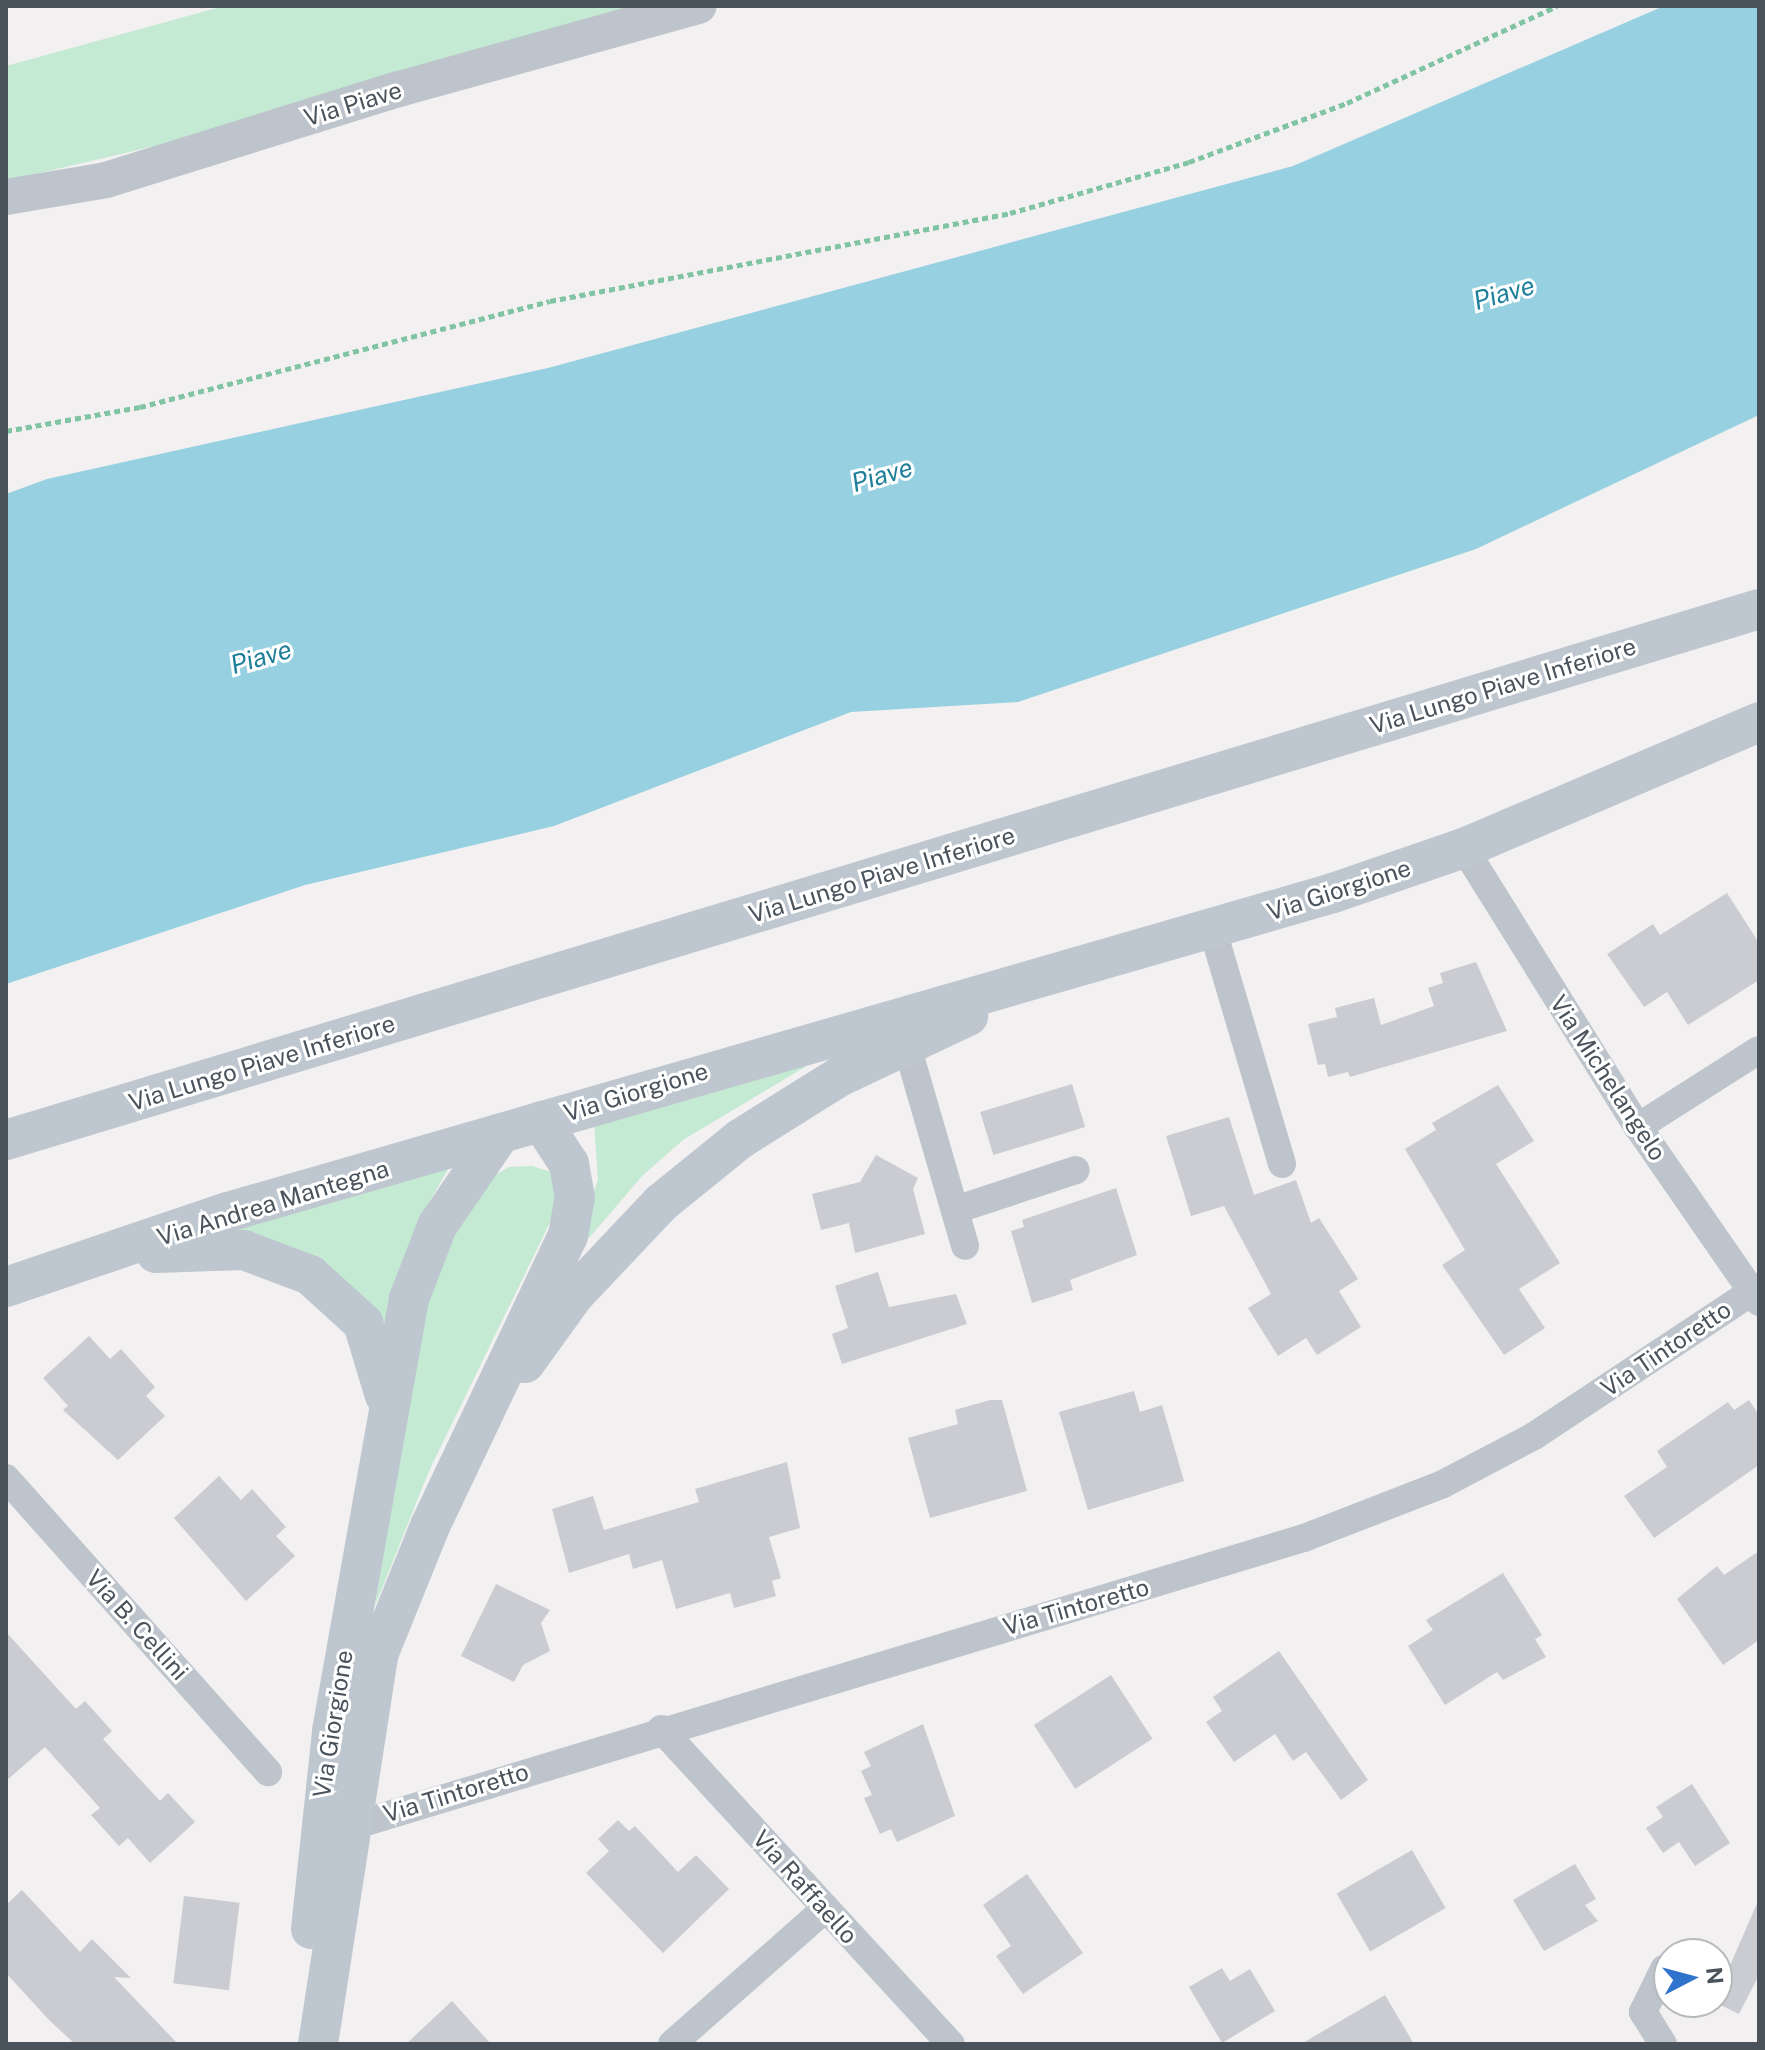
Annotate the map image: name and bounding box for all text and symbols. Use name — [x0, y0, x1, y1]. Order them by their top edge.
street label: Via Piave — [301, 76, 405, 132]
water label: Piave — [1470, 269, 1538, 317]
water label: Piave — [848, 451, 916, 499]
street label: Via Lungo Piave Inferiore — [1366, 632, 1640, 740]
water label: Piave — [227, 633, 295, 681]
street label: Via Lungo Piave Inferiore — [745, 821, 1019, 929]
street label: Via Giorgione — [1264, 853, 1414, 927]
street label: Via Michelangelo — [1544, 990, 1672, 1166]
street label: Via Lungo Piave Inferiore — [125, 1009, 399, 1117]
street label: Via Giorgione — [560, 1056, 712, 1128]
street label: Via Andrea Mantegna — [154, 1154, 392, 1252]
street label: Via Tintoretto — [1596, 1295, 1736, 1403]
street label: Via B. Cellini — [80, 1564, 194, 1686]
street label: Via Tintoretto — [1000, 1572, 1152, 1642]
street label: Via Giorgione — [307, 1648, 359, 1800]
street label: Via Tintoretto — [380, 1757, 532, 1829]
street label: Via Raffaello — [747, 1824, 863, 1950]
north arrow — [1653, 1938, 1733, 2018]
text: N — [1701, 1966, 1729, 1986]

